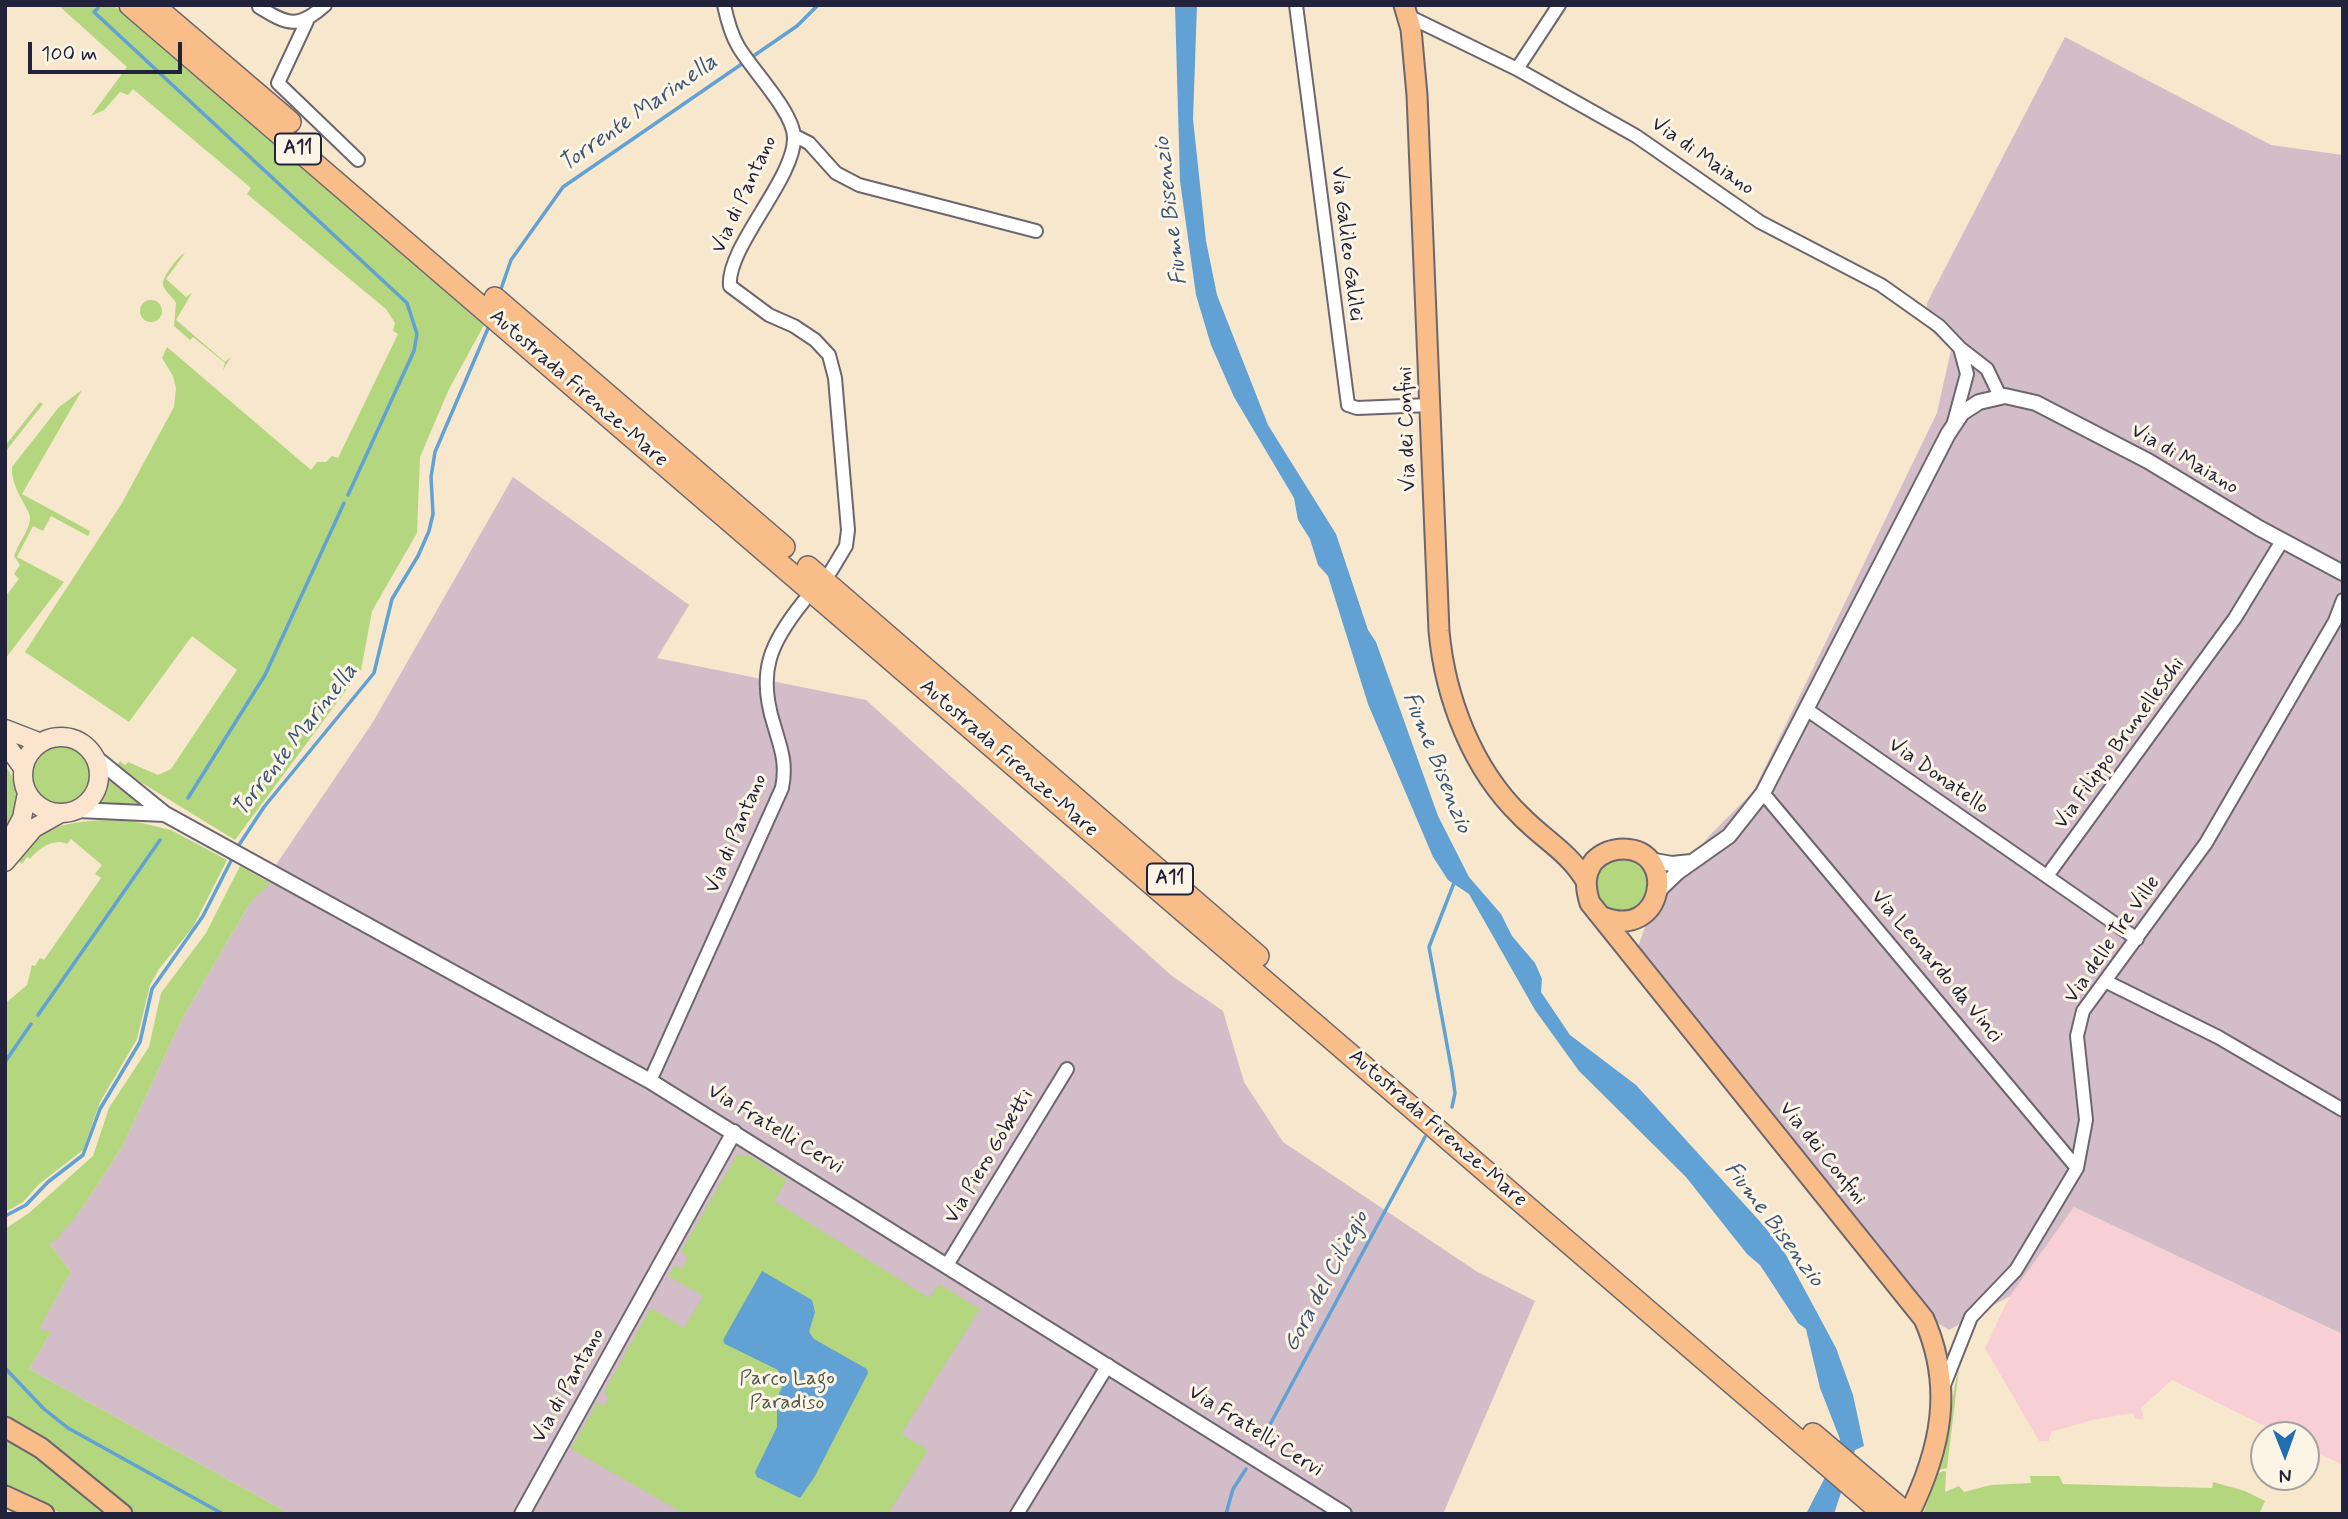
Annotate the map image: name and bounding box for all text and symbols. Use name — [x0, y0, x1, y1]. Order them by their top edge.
scale bar — [32, 28, 186, 72]
text: 100 m — [41, 40, 97, 68]
water label: Torrente Marinella — [554, 49, 724, 179]
street label: Via di Maiano — [1645, 112, 1759, 202]
street label: Via di Pantano — [707, 132, 783, 258]
road number: A11 — [275, 134, 321, 164]
water label: Fiume Bisenzio — [1149, 135, 1195, 287]
street label: Via Galileo Galilei — [1324, 165, 1368, 323]
street label: Autostrada Firenze-Mare — [484, 305, 672, 473]
street label: Via dei Confini — [1393, 366, 1423, 492]
street label: Via di Maiano — [2126, 419, 2242, 501]
street label: Via Filippo Brunelleschi — [2049, 653, 2191, 835]
water label: Torrente Marinella — [228, 659, 364, 823]
street label: Autostrada Firenze-Mare — [914, 675, 1102, 843]
water label: Fiume Bisenzio — [1395, 689, 1477, 837]
street label: Via Donatello — [1883, 733, 1993, 821]
street label: Via di Pantano — [701, 771, 773, 897]
road number: A11 — [1147, 864, 1193, 894]
street label: Via delle Tre Ville — [2060, 871, 2166, 1009]
street label: Via Leonardo da Vinci — [1865, 885, 2007, 1049]
street label: Autostrada Firenze-Mare — [1343, 1045, 1531, 1213]
street label: Via Fratelli Cervi — [702, 1079, 848, 1181]
street label: Via Piero Gobetti — [940, 1085, 1040, 1229]
street label: Via dei Confini — [1773, 1097, 1871, 1211]
water label: Fiume Bisenzio — [1717, 1157, 1829, 1293]
water label: Gora del Ciliegio — [1278, 1207, 1376, 1357]
street label: Via di Pantano — [527, 1324, 611, 1448]
park label: Parco Lago Paradiso — [739, 1367, 835, 1417]
street label: Via Fratelli Cervi — [1183, 1380, 1327, 1484]
north arrow — [2250, 1421, 2320, 1491]
text: N — [2279, 1463, 2292, 1488]

